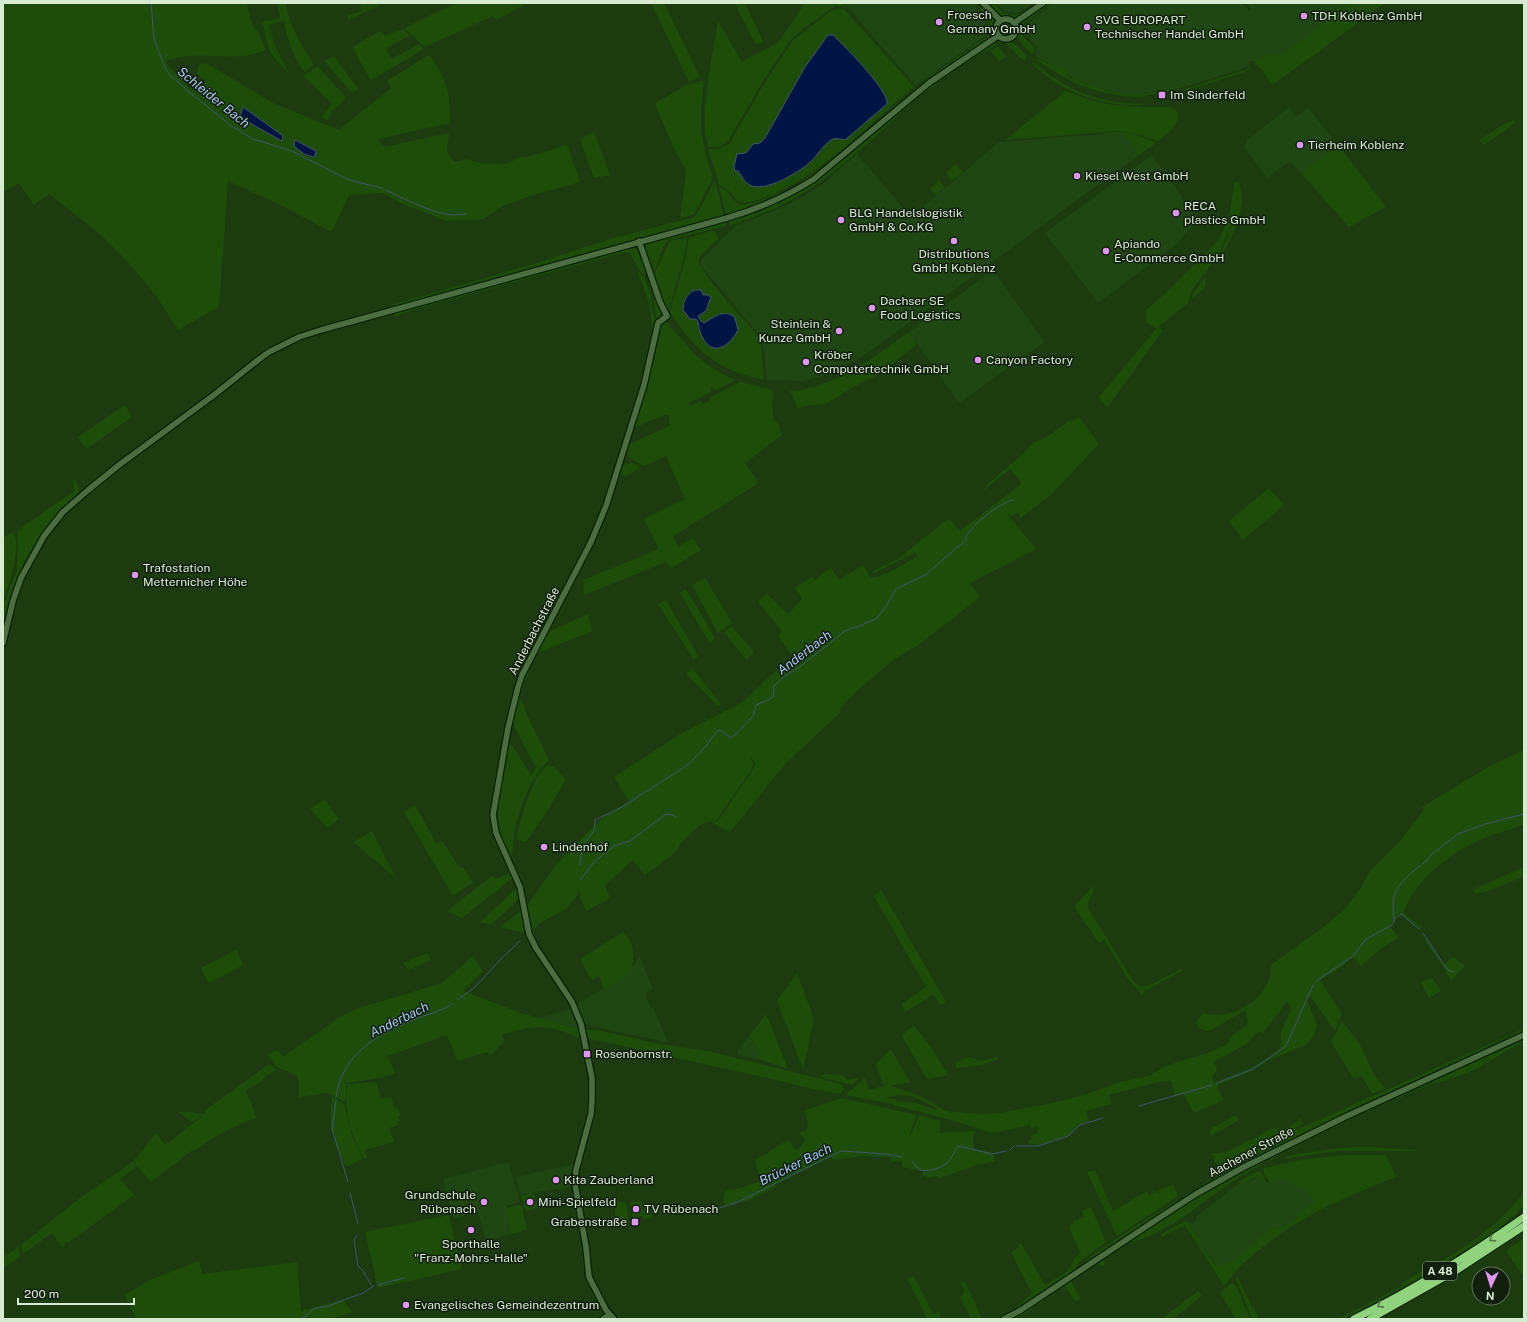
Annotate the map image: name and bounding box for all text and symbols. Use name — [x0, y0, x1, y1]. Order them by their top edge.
place label: Froesch Germany GmbH — [947, 8, 1036, 36]
place label: TDH Koblenz GmbH — [1312, 9, 1423, 23]
marker: TDH Koblenz GmbH — [1299, 11, 1309, 21]
place label: SVG EUROPART Technischer Handel GmbH — [1095, 13, 1244, 41]
marker: Froesch Germany GmbH — [934, 17, 944, 27]
marker: SVG EUROPART Technischer Handel GmbH — [1082, 22, 1092, 32]
water label: Schleider Bach — [175, 64, 253, 131]
place label: Im Sinderfeld — [1170, 88, 1245, 102]
marker: Im Sinderfeld — [1157, 90, 1167, 100]
place label: Tierheim Koblenz — [1308, 138, 1404, 152]
marker: Tierheim Koblenz — [1295, 140, 1305, 150]
place label: Kiesel West GmbH — [1085, 169, 1189, 183]
marker: Kiesel West GmbH — [1072, 171, 1082, 181]
place label: RECA plastics GmbH — [1184, 199, 1266, 227]
place label: BLG Handelslogistik GmbH & Co.KG — [849, 206, 963, 234]
marker: RECA plastics GmbH — [1171, 208, 1181, 218]
marker: BLG Handelslogistik GmbH & Co.KG — [836, 215, 846, 225]
marker: Distributions GmbH Koblenz — [949, 236, 959, 246]
place label: Apiando E-Commerce GmbH — [1114, 237, 1224, 265]
marker: Apiando E-Commerce GmbH — [1101, 246, 1111, 256]
place label: Distributions GmbH Koblenz — [913, 247, 996, 275]
place label: Dachser SE Food Logistics — [880, 294, 961, 322]
marker: Dachser SE Food Logistics — [867, 303, 877, 313]
place label: Steinlein & Kunze GmbH — [758, 317, 831, 345]
marker: Steinlein & Kunze GmbH — [834, 326, 844, 336]
place label: Kröber Computertechnik GmbH — [814, 348, 949, 376]
place label: Canyon Factory — [986, 353, 1073, 367]
marker: Canyon Factory — [973, 355, 983, 365]
marker: Kröber Computertechnik GmbH — [801, 357, 811, 367]
place label: Trafostation Metternicher Höhe — [143, 561, 248, 589]
marker: Trafostation Metternicher Höhe — [130, 570, 140, 580]
street label: Anderbachstraße — [506, 585, 562, 677]
water label: Anderbach — [774, 627, 834, 678]
place label: Lindenhof — [552, 840, 608, 854]
marker: Lindenhof — [539, 842, 549, 852]
water label: Anderbach — [367, 999, 431, 1040]
place label: Rosenbornstr. — [595, 1047, 672, 1061]
marker: Rosenbornstr. — [582, 1049, 592, 1059]
street label: Aachener Straße — [1206, 1124, 1296, 1180]
water label: Brücker Bach — [757, 1140, 834, 1188]
place label: Kita Zauberland — [564, 1173, 654, 1187]
marker: Kita Zauberland — [551, 1175, 561, 1185]
place label: Grundschule Rübenach — [405, 1188, 476, 1216]
place label: Mini-Spielfeld — [538, 1195, 616, 1209]
marker: Grundschule Rübenach — [479, 1197, 489, 1207]
marker: Mini-Spielfeld — [525, 1197, 535, 1207]
place label: TV Rübenach — [644, 1202, 719, 1216]
marker: TV Rübenach — [631, 1204, 641, 1214]
place label: Grabenstraße — [551, 1215, 627, 1229]
marker: Grabenstraße — [630, 1217, 640, 1227]
marker: Sporthalle "Franz-Mohrs-Halle" — [466, 1225, 476, 1235]
one-way arrow — [1489, 1234, 1496, 1241]
place label: Sporthalle "Franz-Mohrs-Halle" — [414, 1237, 528, 1265]
road number: A 48 — [1423, 1262, 1457, 1280]
north arrow — [1471, 1266, 1511, 1306]
scale bar — [18, 1280, 134, 1306]
text: 200 m — [24, 1287, 59, 1301]
text: N — [1486, 1290, 1495, 1302]
place label: Evangelisches Gemeindezentrum — [414, 1298, 599, 1312]
marker: Evangelisches Gemeindezentrum — [401, 1300, 411, 1310]
one-way arrow — [1377, 1301, 1384, 1308]

